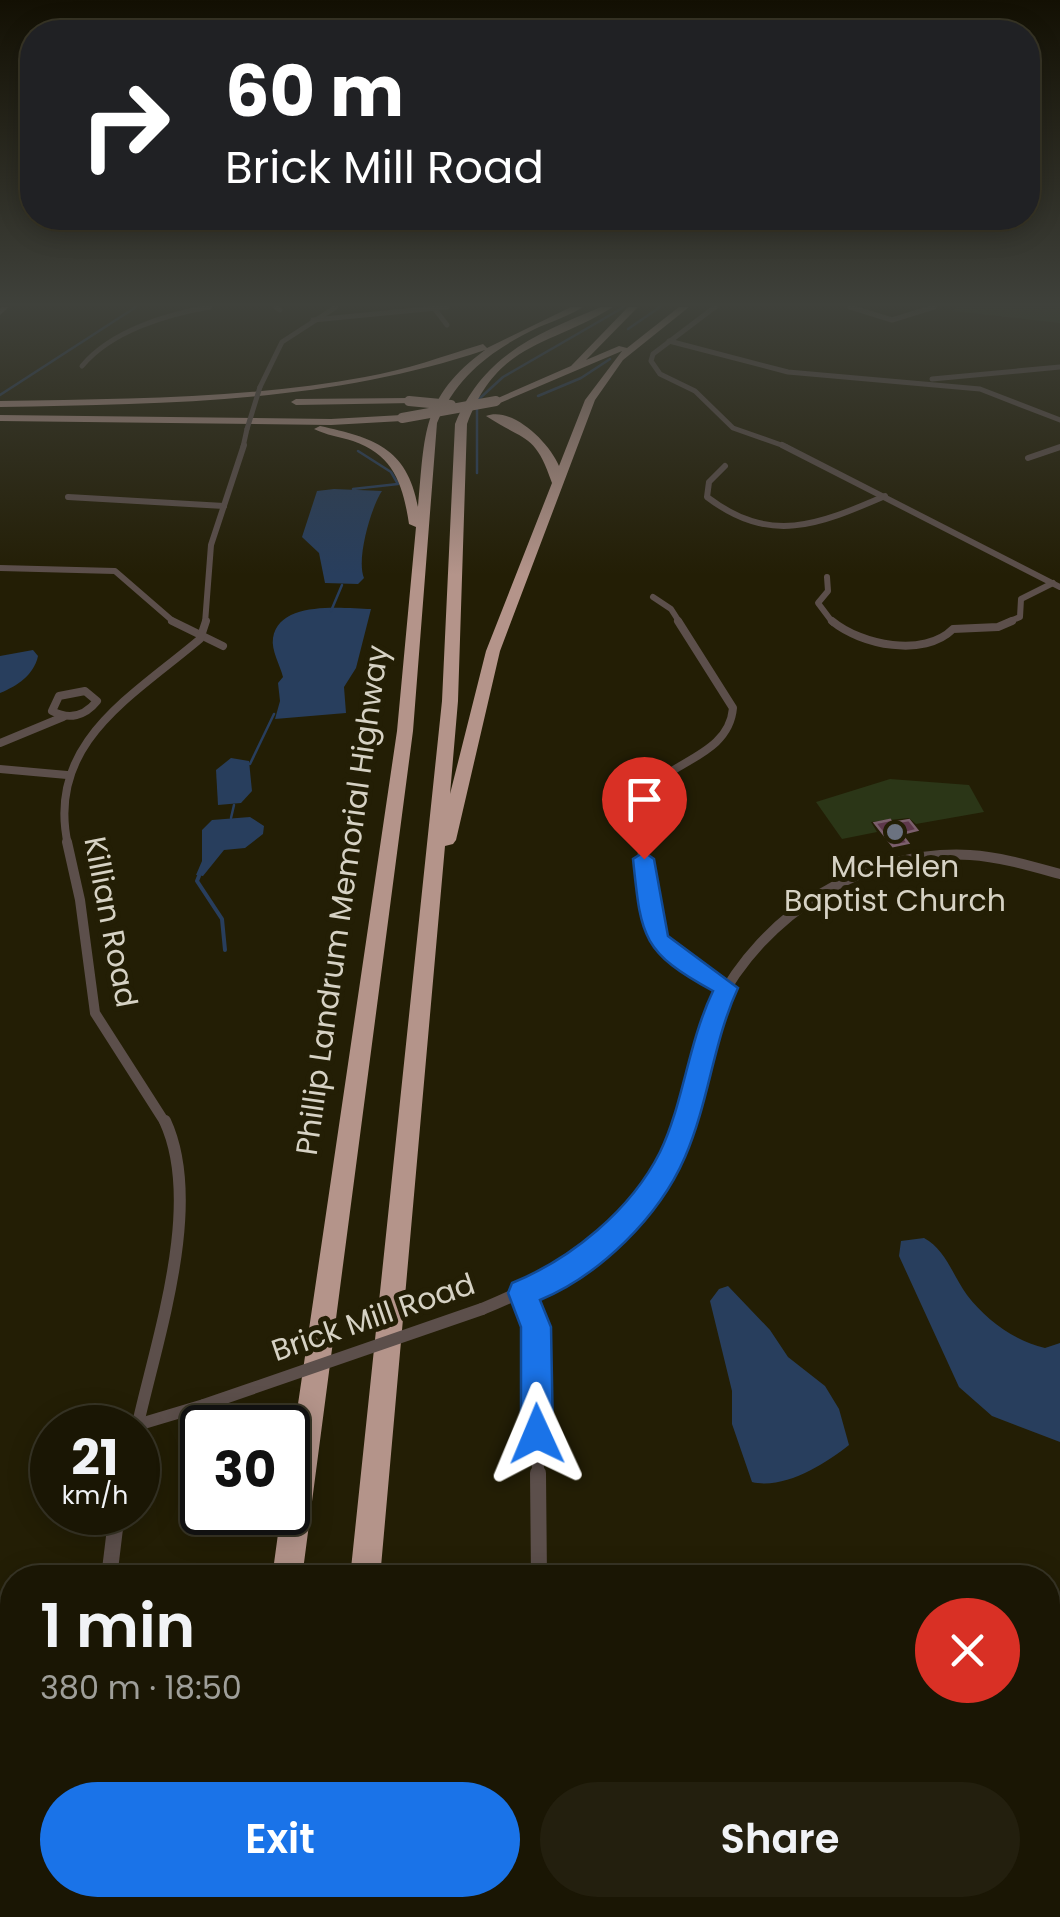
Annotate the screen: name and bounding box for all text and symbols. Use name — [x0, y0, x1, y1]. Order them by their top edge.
text: 60 m — [225, 42, 404, 141]
icon: right — [60, 60, 190, 190]
text: Brick Mill Road — [225, 136, 544, 199]
street label: Phillip Landrum Memorial Highway — [285, 642, 399, 1158]
pin — [602, 757, 687, 860]
icon: arrive — [617, 772, 672, 827]
marker: McHelen Baptist Church — [884, 821, 906, 843]
street label: Killian Road — [73, 833, 149, 1011]
place label: McHelen Baptist Church — [784, 845, 1006, 922]
street label: Brick Mill Road — [265, 1262, 481, 1372]
position arrow — [485, 1382, 589, 1486]
speed limit sign: 30 — [180, 1405, 310, 1535]
text: 21 — [71, 1422, 119, 1493]
text: km/h — [62, 1478, 128, 1513]
text: 1 min — [40, 1584, 195, 1668]
button: close — [915, 1598, 1020, 1703]
text: 380 m · 18:50 — [40, 1665, 242, 1710]
button: Exit — [40, 1782, 520, 1897]
button: Share — [540, 1782, 1020, 1897]

